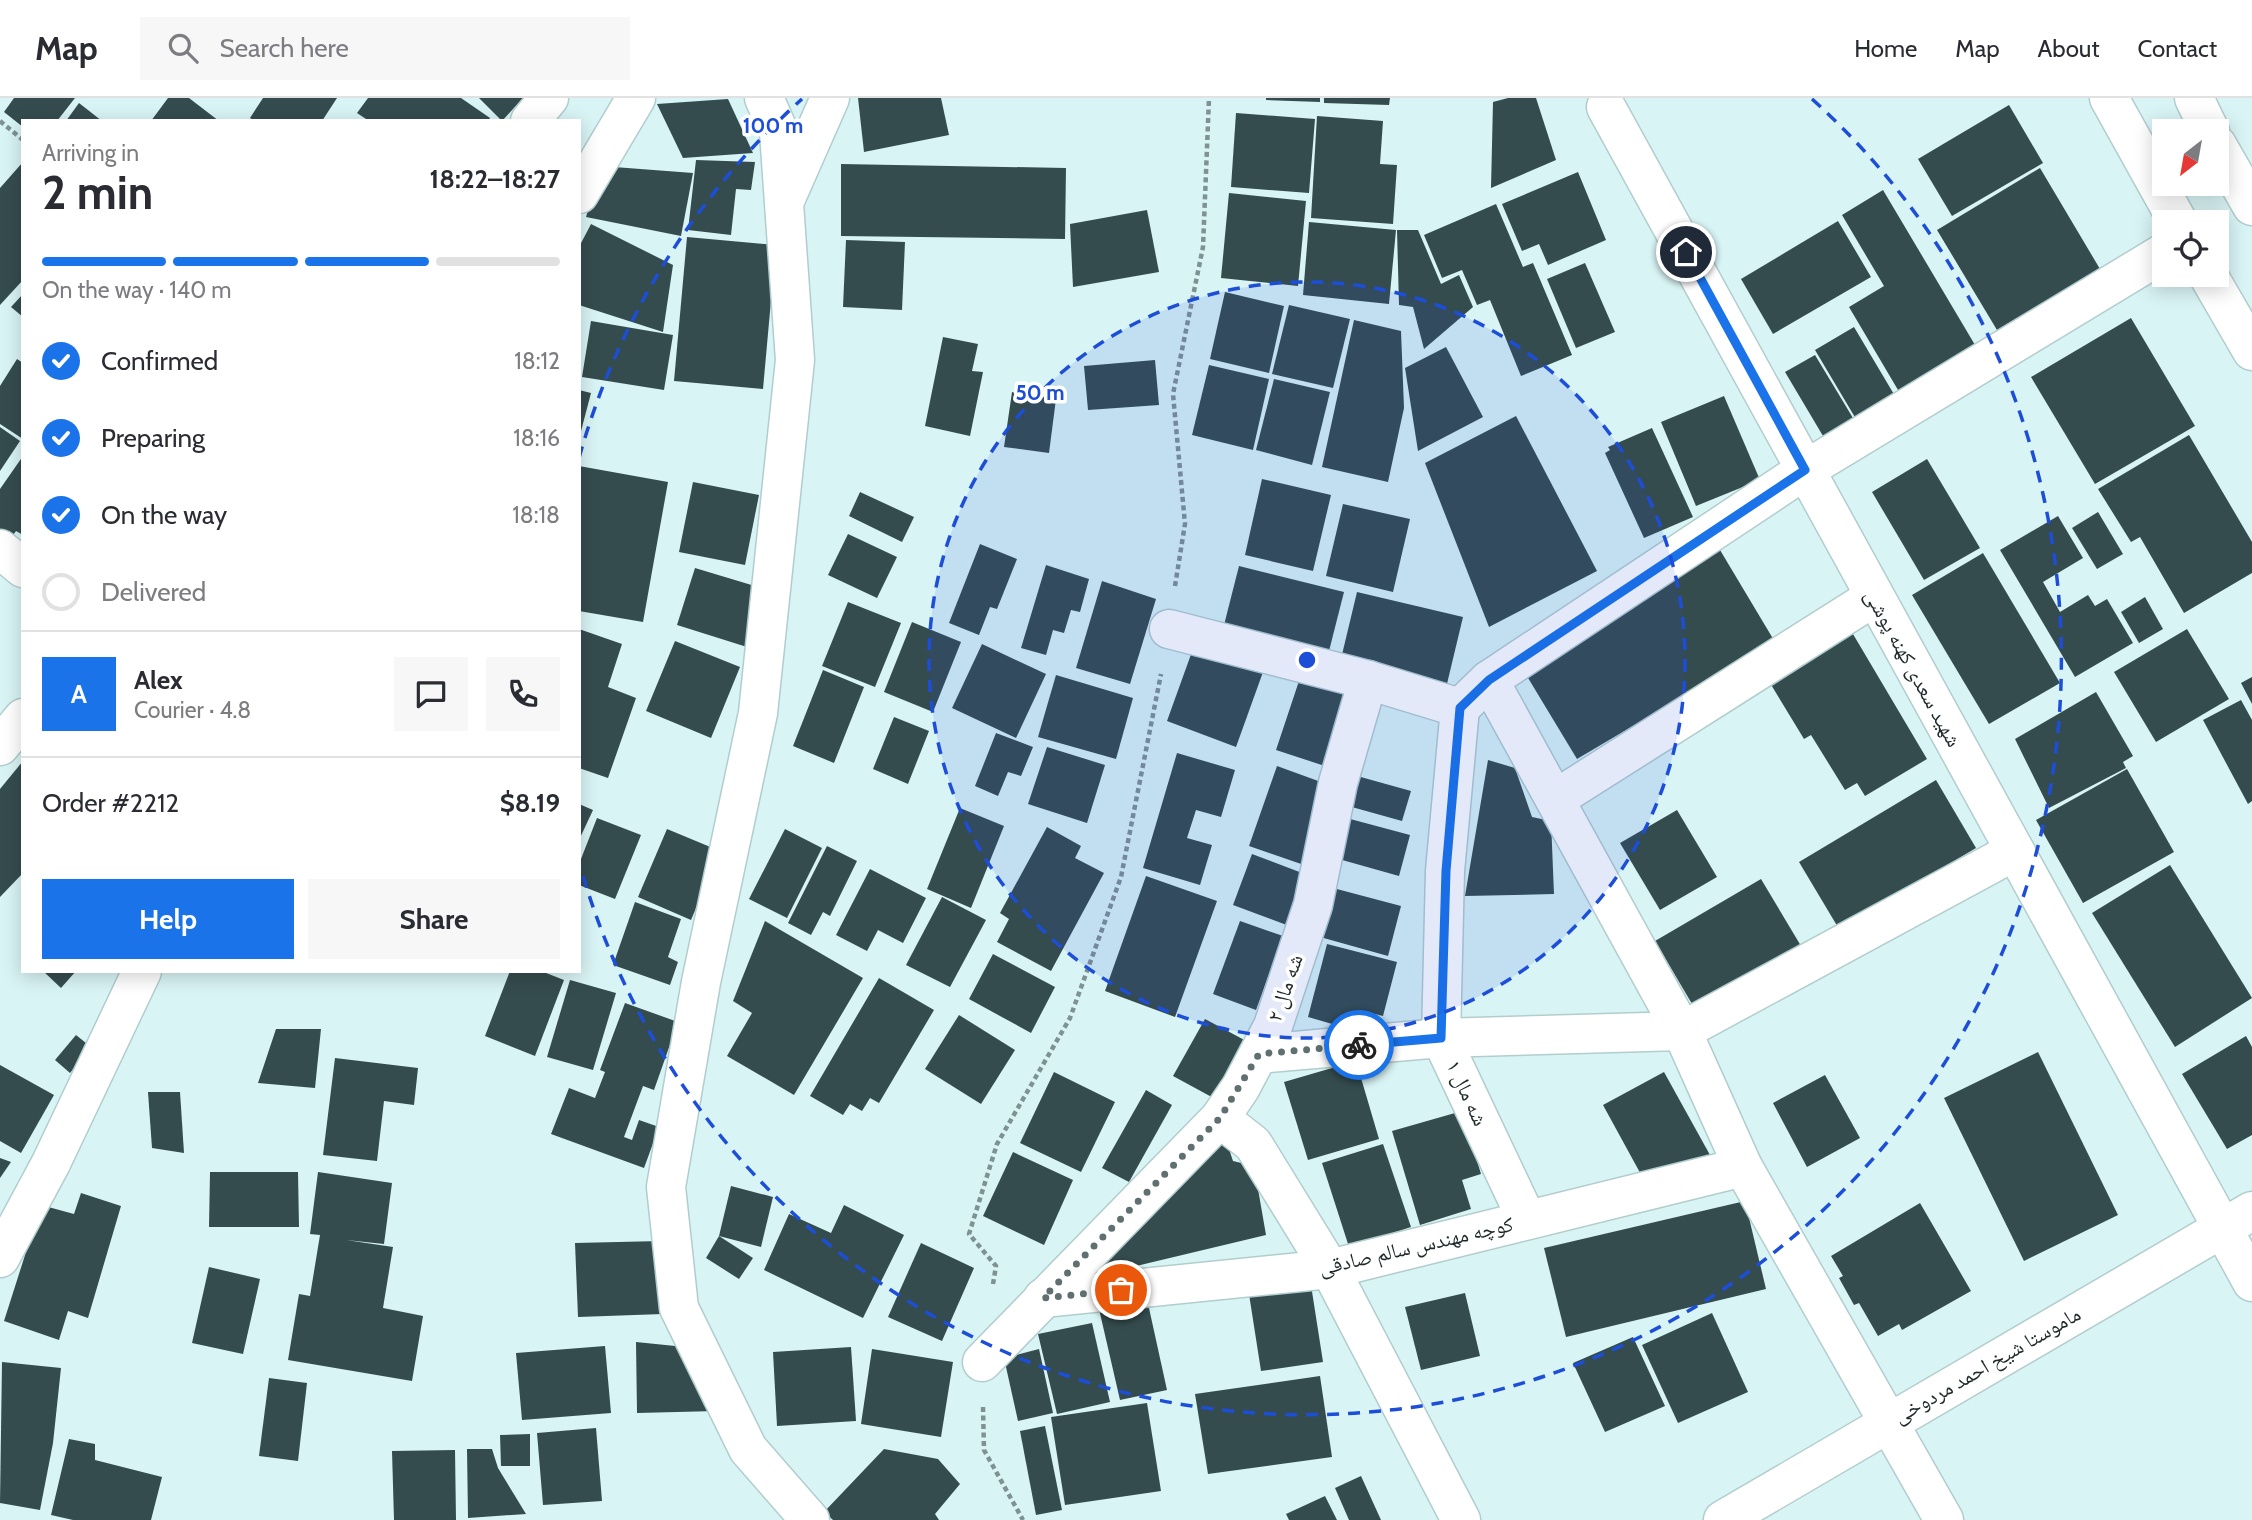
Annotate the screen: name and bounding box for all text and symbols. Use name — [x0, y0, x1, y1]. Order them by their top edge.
search box — [140, 17, 630, 80]
text: Map — [35, 28, 98, 68]
icon: search — [164, 29, 202, 67]
text: Search here — [220, 32, 349, 64]
text: Home — [1854, 34, 1917, 63]
text: Map — [1955, 34, 2000, 63]
text: About — [2038, 34, 2100, 63]
text: Contact — [2138, 34, 2217, 63]
text: 100 m — [743, 113, 803, 138]
north arrow — [2152, 119, 2230, 196]
map controls — [2152, 119, 2229, 287]
text: Arriving in — [42, 139, 139, 167]
text: 18:22–18:27 — [430, 163, 560, 195]
text: 2 min — [42, 165, 153, 221]
button: locate — [2152, 210, 2229, 287]
pin — [1656, 222, 1716, 282]
icon: home — [1667, 233, 1705, 271]
text: On the way · 140 m — [42, 276, 232, 304]
icon: check — [42, 342, 80, 380]
text: Confirmed — [101, 345, 218, 377]
text: 18:12 — [514, 347, 560, 375]
text: 50 m — [1015, 380, 1065, 405]
icon: check — [42, 419, 80, 457]
text: Preparing — [101, 422, 205, 454]
text: 18:16 — [513, 424, 560, 452]
icon: check — [42, 496, 80, 534]
text: On the way — [101, 499, 227, 531]
text: 18:18 — [512, 501, 560, 529]
text: Delivered — [101, 576, 206, 608]
street label: شهید سعدی کهنه پوشی — [1859, 584, 1967, 752]
centre of rings — [1295, 648, 1319, 672]
button: chat — [394, 657, 468, 731]
button: phone — [486, 657, 560, 731]
text: Alex — [134, 664, 183, 696]
text: A — [71, 678, 87, 710]
text: Courier · 4.8 — [134, 696, 251, 724]
text: Order #2212 — [42, 787, 179, 819]
text: $8.19 — [500, 787, 560, 819]
button: Help — [42, 879, 294, 959]
button: Share — [308, 879, 560, 959]
street label: شه مال ۲ — [1261, 951, 1308, 1025]
courier — [1324, 1010, 1394, 1080]
icon: bike — [1340, 1026, 1378, 1064]
street label: شه مال ۱ — [1441, 1056, 1493, 1130]
street label: کوچه مهندس سالم صادقی — [1316, 1211, 1516, 1282]
pin — [1091, 1260, 1151, 1320]
icon: bag — [1102, 1271, 1140, 1309]
street label: ماموستا شیخ احمد مردوخی — [1889, 1301, 2085, 1429]

